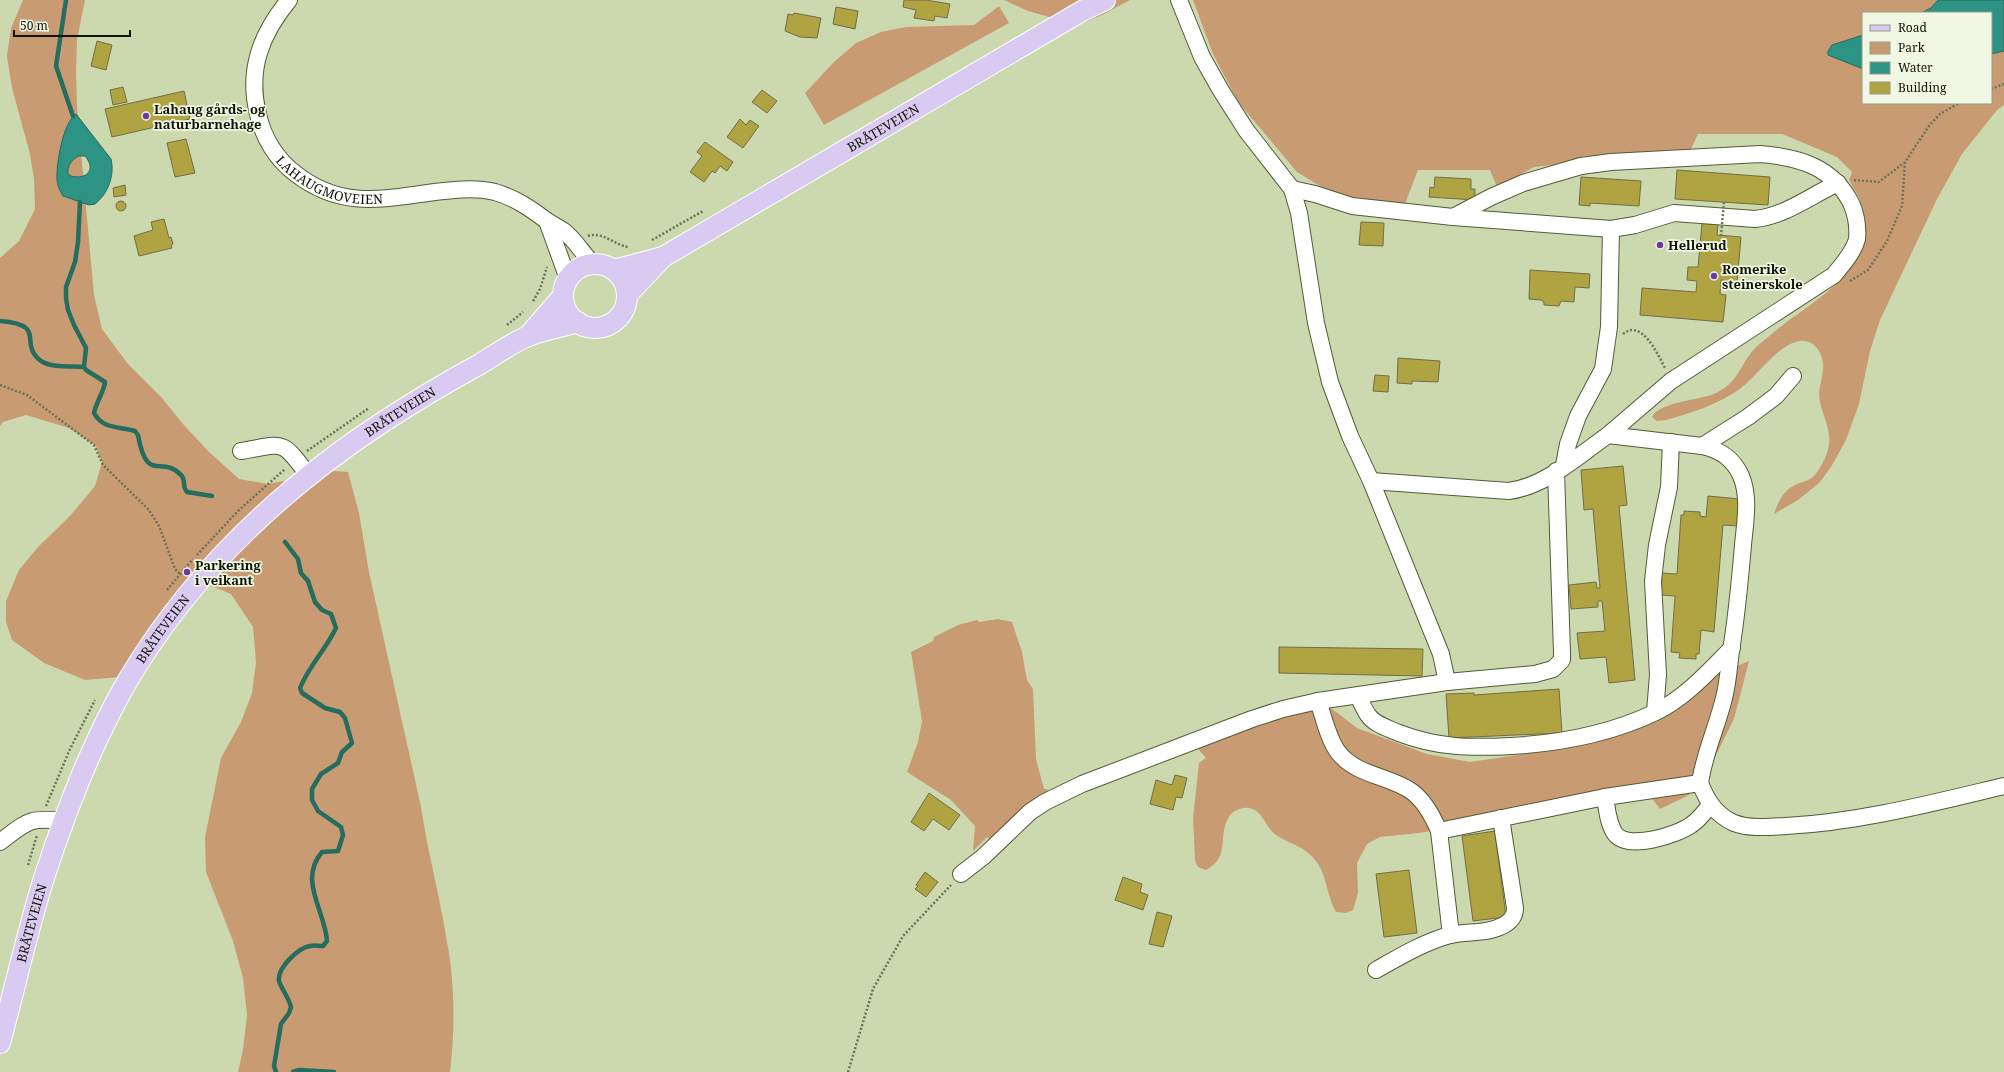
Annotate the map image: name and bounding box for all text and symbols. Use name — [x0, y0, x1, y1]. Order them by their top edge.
scale bar — [14, 12, 130, 38]
legend — [1862, 12, 1992, 104]
text: 50 m — [20, 17, 48, 34]
text: Road — [1898, 19, 1928, 36]
text: Park — [1898, 39, 1926, 56]
text: Water — [1898, 59, 1933, 76]
text: Building — [1898, 79, 1947, 96]
street label: BRÅTEVEIEN — [844, 99, 923, 156]
place label: Lahaug gårds- og naturbarnehage — [154, 100, 266, 133]
marker: Lahaug gårds- og naturbarnehage — [141, 111, 151, 121]
street label: LAHAUGMOVEIEN — [272, 152, 383, 208]
place label: Hellerud — [1668, 236, 1727, 254]
marker: Hellerud — [1655, 240, 1665, 250]
place label: Romerike steinerskole — [1722, 260, 1803, 293]
marker: Romerike steinerskole — [1709, 271, 1719, 281]
street label: BRÅTEVEIEN — [361, 382, 439, 441]
place label: Parkering i veikant — [195, 556, 261, 589]
marker: Parkering i veikant — [182, 567, 192, 577]
street label: BRÅTEVEIEN — [132, 591, 194, 667]
street label: BRÅTEVEIEN — [12, 881, 51, 964]

